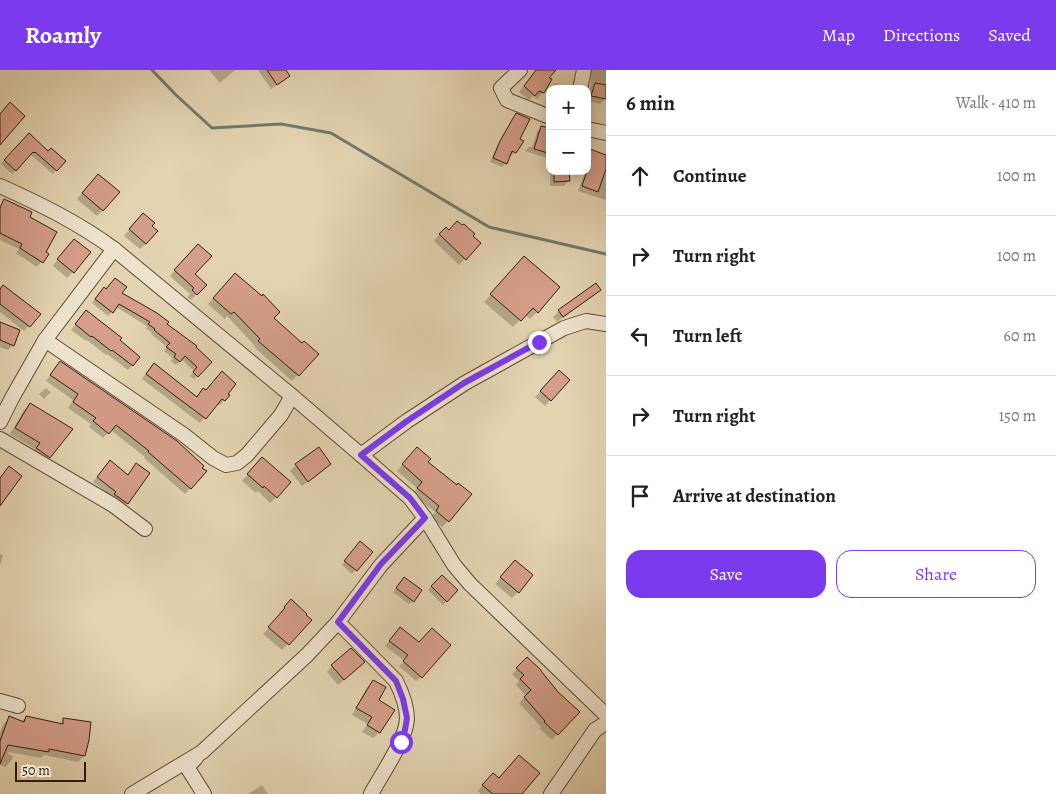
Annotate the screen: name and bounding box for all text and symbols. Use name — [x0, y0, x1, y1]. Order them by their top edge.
text: Roamly — [25, 19, 101, 51]
text: Map — [822, 23, 855, 47]
text: Directions — [883, 23, 960, 47]
text: Saved — [988, 23, 1031, 47]
map controls — [546, 85, 591, 175]
button: + — [546, 85, 591, 130]
text: 6 min — [626, 89, 675, 117]
text: Walk · 410 m — [956, 92, 1036, 114]
button: − — [546, 130, 591, 175]
icon: ahead — [626, 162, 654, 190]
text: Continue — [673, 163, 747, 189]
text: 100 m — [997, 165, 1036, 187]
icon: right — [626, 242, 654, 270]
text: Turn right — [673, 243, 755, 269]
text: 100 m — [997, 245, 1036, 267]
icon: left — [626, 322, 654, 350]
text: Turn left — [673, 323, 742, 349]
text: 60 m — [1004, 325, 1036, 347]
route end — [528, 331, 551, 354]
icon: right — [626, 402, 654, 430]
text: Turn right — [673, 403, 755, 429]
text: 150 m — [999, 405, 1036, 427]
icon: arrive — [626, 482, 654, 510]
text: Arrive at destination — [673, 483, 836, 509]
button: Save — [626, 550, 826, 598]
button: Share — [836, 550, 1036, 598]
route start — [390, 731, 413, 754]
scale bar — [15, 759, 86, 782]
text: 50 m — [22, 761, 50, 780]

